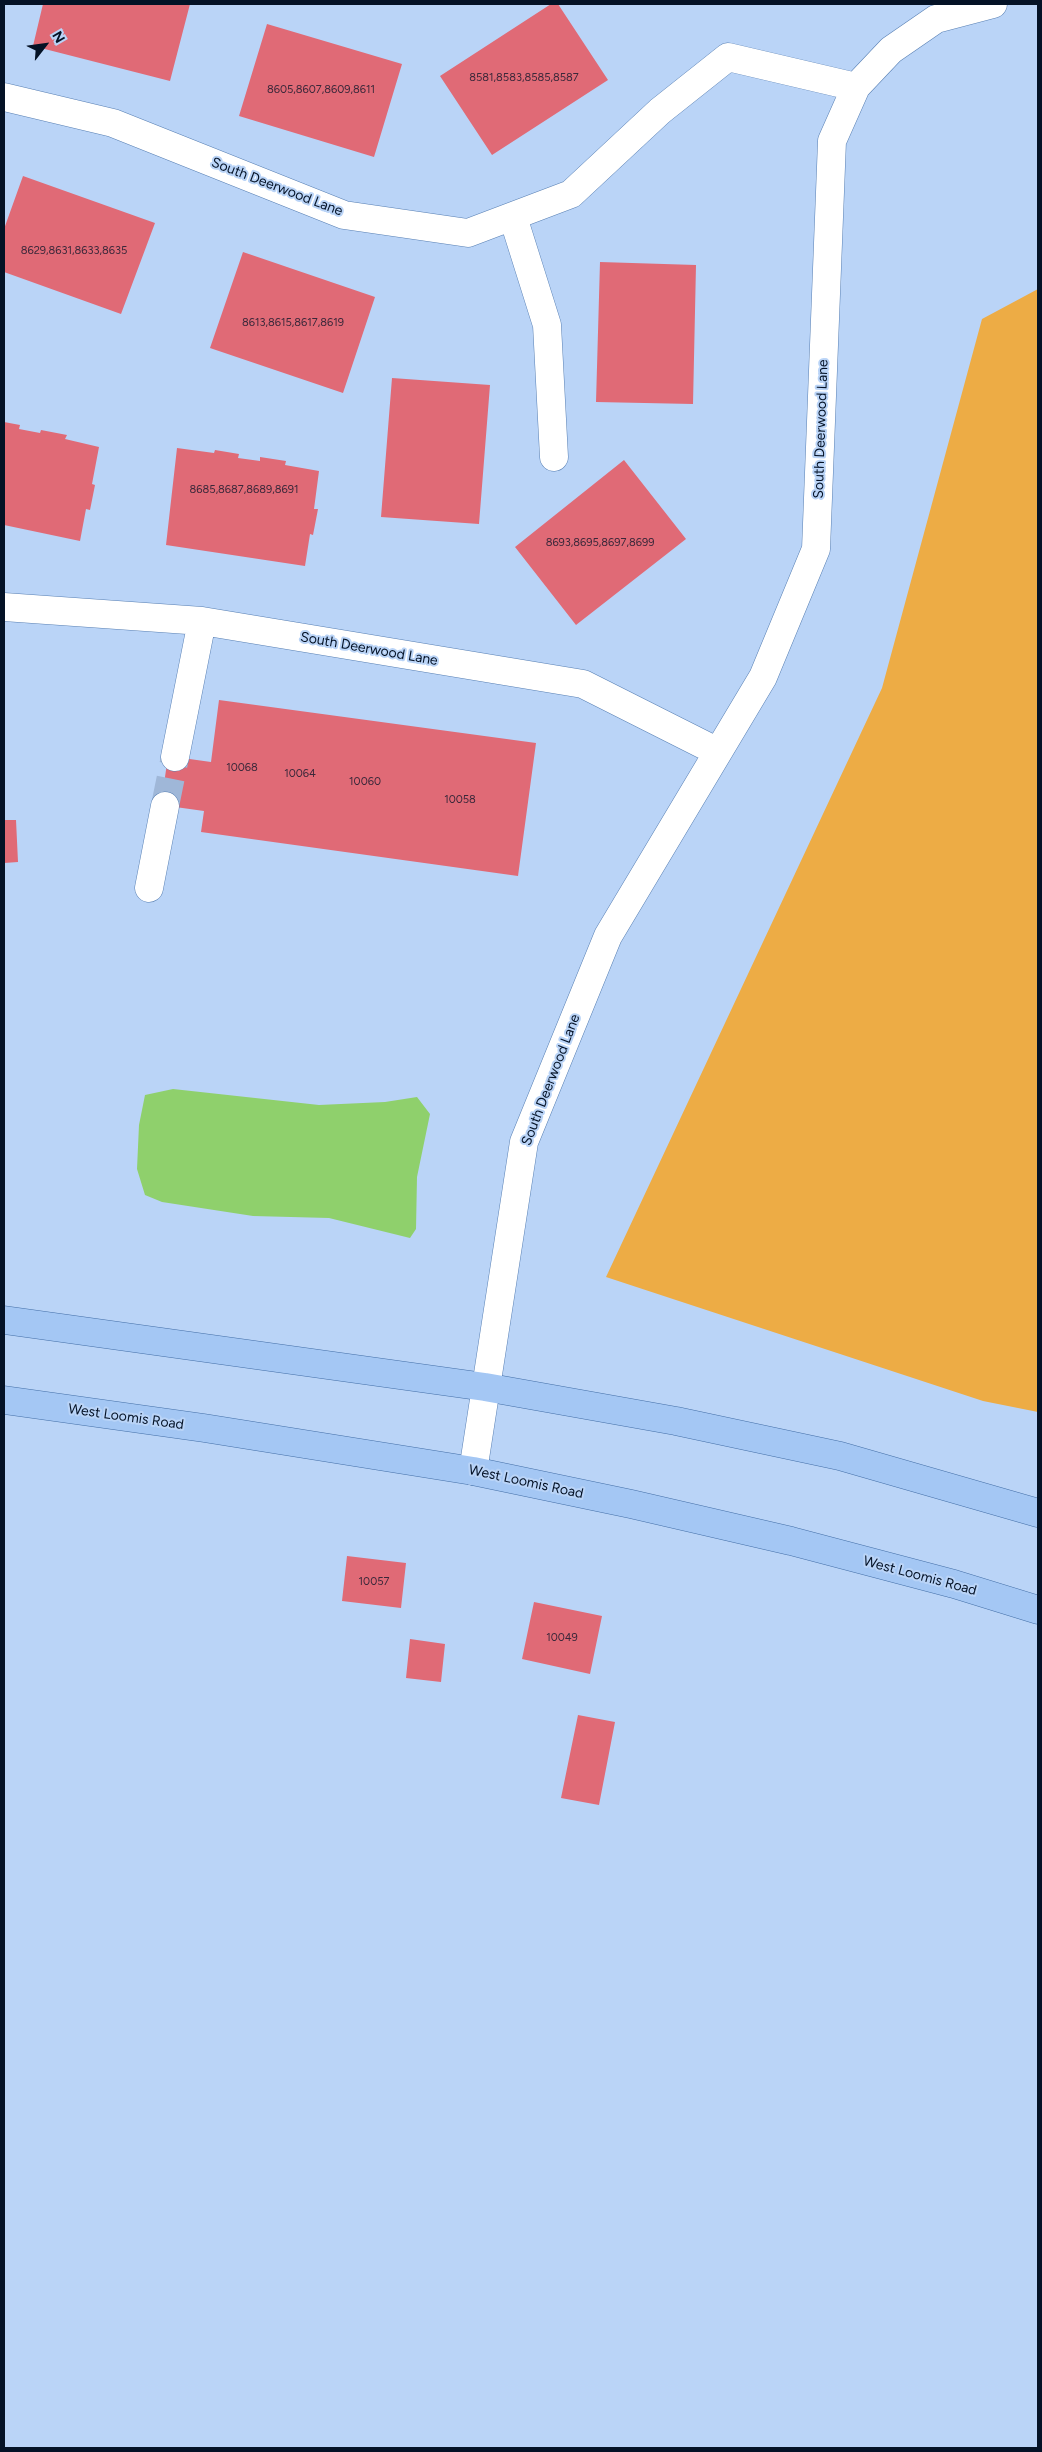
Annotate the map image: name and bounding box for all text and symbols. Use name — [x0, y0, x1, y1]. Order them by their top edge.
north arrow — [20, 20, 70, 70]
text: N — [48, 28, 68, 46]
house number: 8581,8583,8585,8587 — [469, 71, 579, 85]
house number: 8605,8607,8609,8611 — [267, 83, 375, 97]
street label: South Deerwood Lane — [209, 154, 345, 220]
house number: 8629,8631,8633,8635 — [21, 244, 127, 258]
house number: 8613,8615,8617,8619 — [242, 316, 344, 330]
street label: South Deerwood Lane — [810, 359, 832, 499]
house number: 8685,8687,8689,8691 — [190, 483, 298, 497]
house number: 8693,8695,8697,8699 — [546, 536, 654, 550]
street label: South Deerwood Lane — [299, 629, 439, 669]
house number: 10068 — [226, 761, 258, 775]
house number: 10064 — [284, 767, 316, 781]
house number: 10060 — [349, 775, 381, 789]
house number: 10058 — [444, 793, 476, 807]
street label: South Deerwood Lane — [518, 1012, 584, 1148]
street label: West Loomis Road — [67, 1401, 185, 1433]
street label: West Loomis Road — [467, 1462, 585, 1502]
street label: West Loomis Road — [861, 1553, 979, 1599]
house number: 10057 — [359, 1575, 389, 1589]
house number: 10049 — [546, 1631, 578, 1645]

